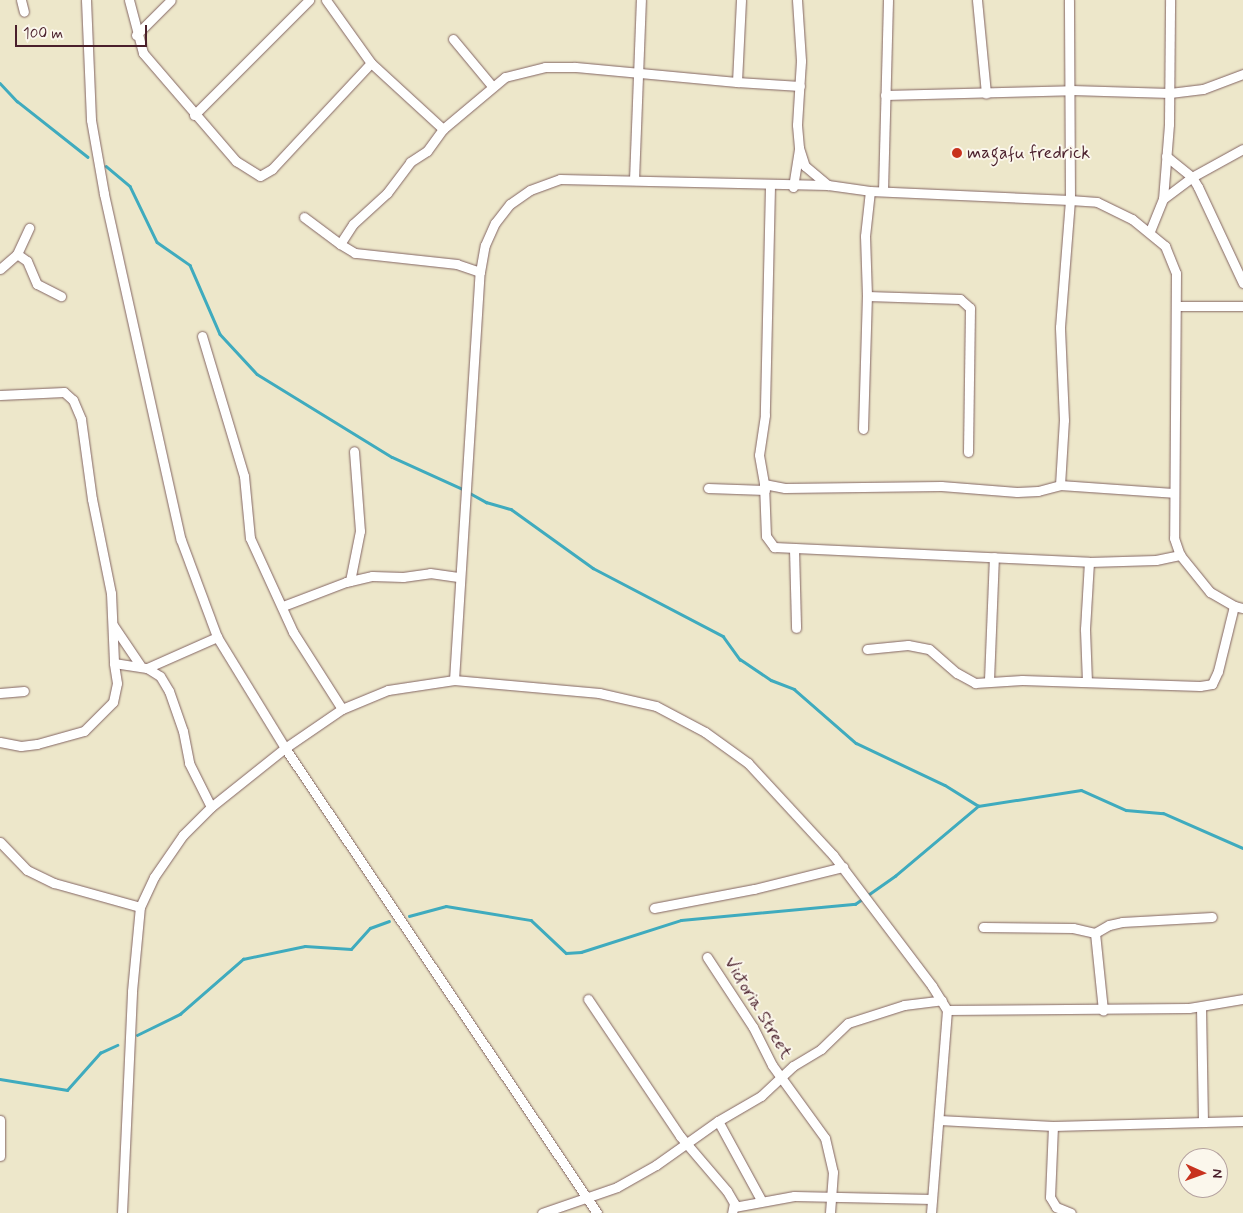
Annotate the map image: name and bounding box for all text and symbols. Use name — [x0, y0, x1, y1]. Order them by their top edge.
scale bar — [18, 15, 150, 47]
text: 100 m — [23, 24, 63, 44]
place label: magafu fredrick — [967, 142, 1090, 164]
marker: magafu fredrick — [951, 147, 963, 159]
street label: Victoria Street — [719, 953, 797, 1063]
north arrow — [1178, 1148, 1228, 1198]
text: N — [1208, 1169, 1226, 1178]

